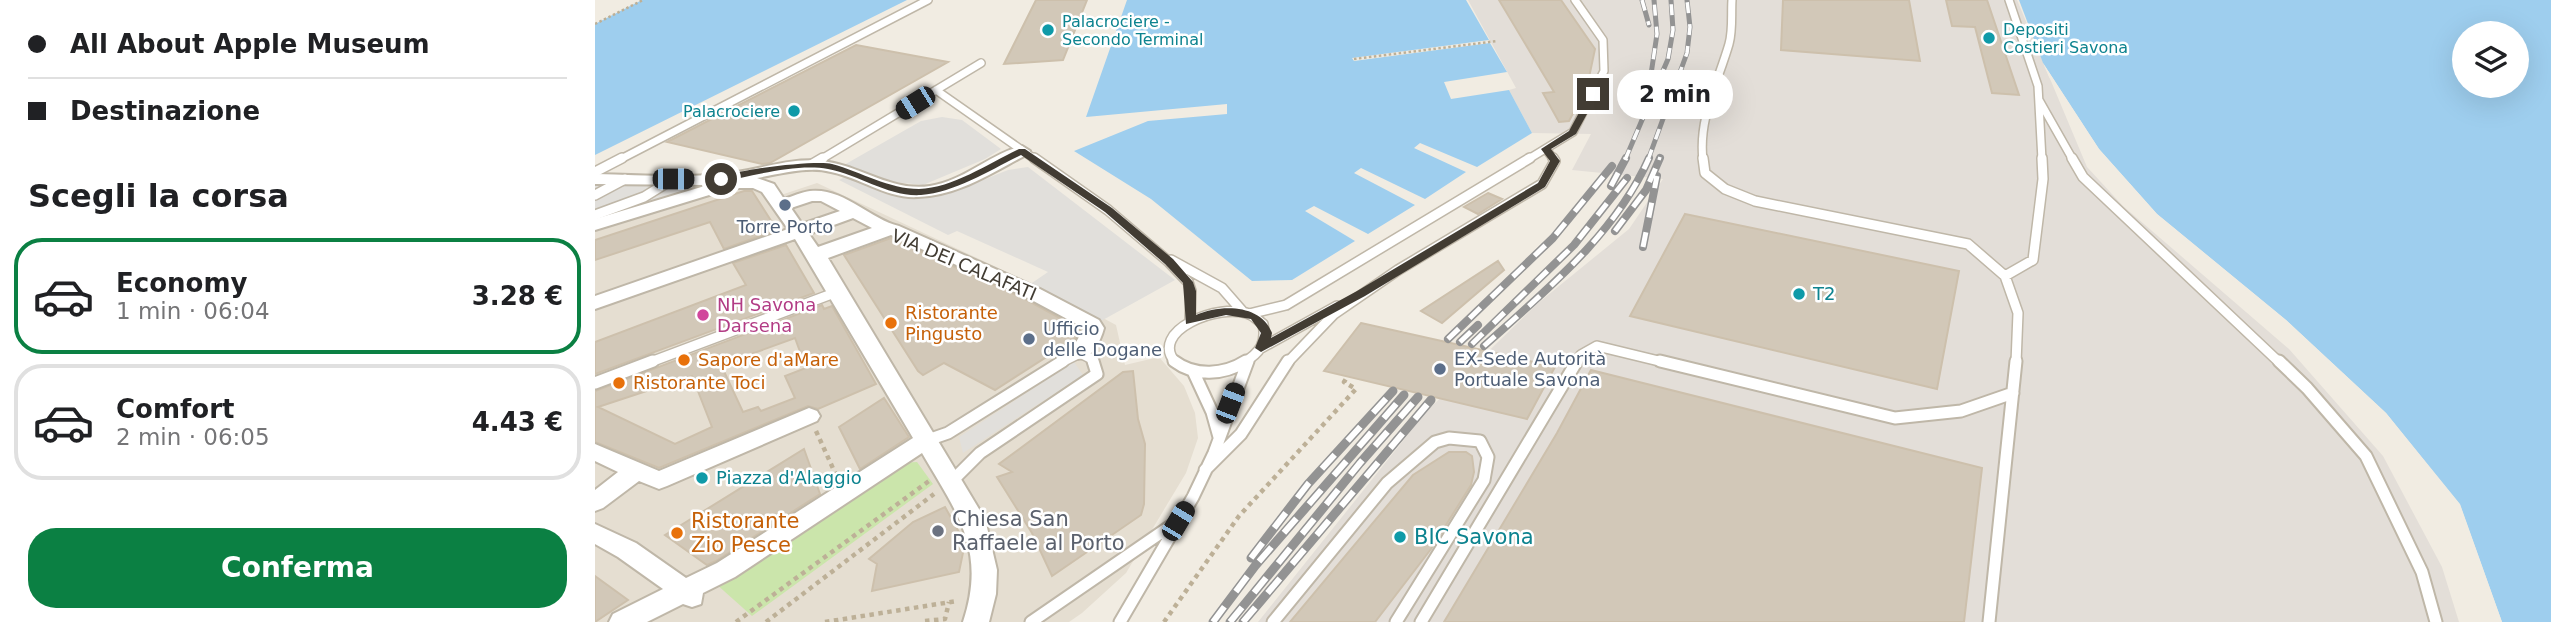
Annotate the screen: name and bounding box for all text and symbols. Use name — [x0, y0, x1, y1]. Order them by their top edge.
place label: Palacrociere - Secondo Terminal — [1062, 12, 1203, 49]
place label: Depositi Costieri Savona — [2003, 20, 2128, 57]
map controls — [2452, 21, 2529, 98]
button: layers — [2452, 21, 2529, 98]
marker: Palacrociere - Secondo Terminal — [1040, 22, 1056, 38]
text: All About Apple Museum — [70, 29, 430, 59]
marker: Depositi Costieri Savona — [1981, 30, 1997, 46]
callout: 2 min — [1618, 70, 1733, 119]
route end — [1577, 78, 1609, 110]
text: 2 min — [1639, 81, 1711, 107]
car — [892, 83, 939, 123]
text: Destinazione — [70, 96, 260, 126]
place label: Palacrociere — [683, 102, 780, 121]
marker: Palacrociere — [786, 103, 802, 119]
route start — [705, 163, 737, 195]
car — [653, 169, 695, 190]
text: Scegli la corsa — [28, 177, 289, 215]
marker: Torre Porto — [777, 197, 793, 213]
place label: Torre Porto — [736, 216, 833, 237]
street label: VIA DEI CALAFATI — [889, 224, 1040, 305]
icon: car — [32, 265, 95, 328]
text: Economy — [116, 268, 247, 298]
text: 3.28 € — [472, 281, 563, 311]
place label: T2 — [1812, 283, 1835, 304]
marker: T2 — [1791, 286, 1807, 302]
place label: NH Savona Darsena — [717, 294, 816, 336]
text: 1 min · 06:04 — [116, 298, 270, 324]
place label: Ristorante Pingusto — [905, 302, 998, 344]
marker: NH Savona Darsena — [695, 307, 711, 323]
marker: Ristorante Pingusto — [883, 315, 899, 331]
place label: Ufficio delle Dogane — [1043, 318, 1162, 360]
marker: Ufficio delle Dogane — [1021, 331, 1037, 347]
place label: EX-Sede Autorità Portuale Savona — [1454, 348, 1606, 390]
place label: Sapore d'aMare — [698, 349, 839, 370]
marker: Sapore d'aMare — [676, 352, 692, 368]
marker: EX-Sede Autorità Portuale Savona — [1432, 361, 1448, 377]
place label: Ristorante Toci — [633, 372, 766, 393]
marker: Ristorante Toci — [611, 375, 627, 391]
car — [1213, 380, 1248, 426]
icon: car — [32, 391, 95, 454]
text: Comfort — [116, 394, 234, 424]
text: 4.43 € — [472, 407, 563, 437]
text: 2 min · 06:05 — [116, 424, 270, 450]
place label: Piazza d'Alaggio — [716, 467, 862, 488]
marker: Piazza d'Alaggio — [694, 470, 710, 486]
car — [1159, 498, 1198, 544]
place label: Chiesa San Raffaele al Porto — [952, 507, 1125, 555]
place label: Ristorante Zio Pesce — [691, 509, 799, 557]
marker: Chiesa San Raffaele al Porto — [930, 523, 946, 539]
marker: Ristorante Zio Pesce — [669, 525, 685, 541]
place label: BIC Savona — [1414, 525, 1534, 549]
button: Conferma — [28, 528, 567, 608]
marker: BIC Savona — [1392, 529, 1408, 545]

